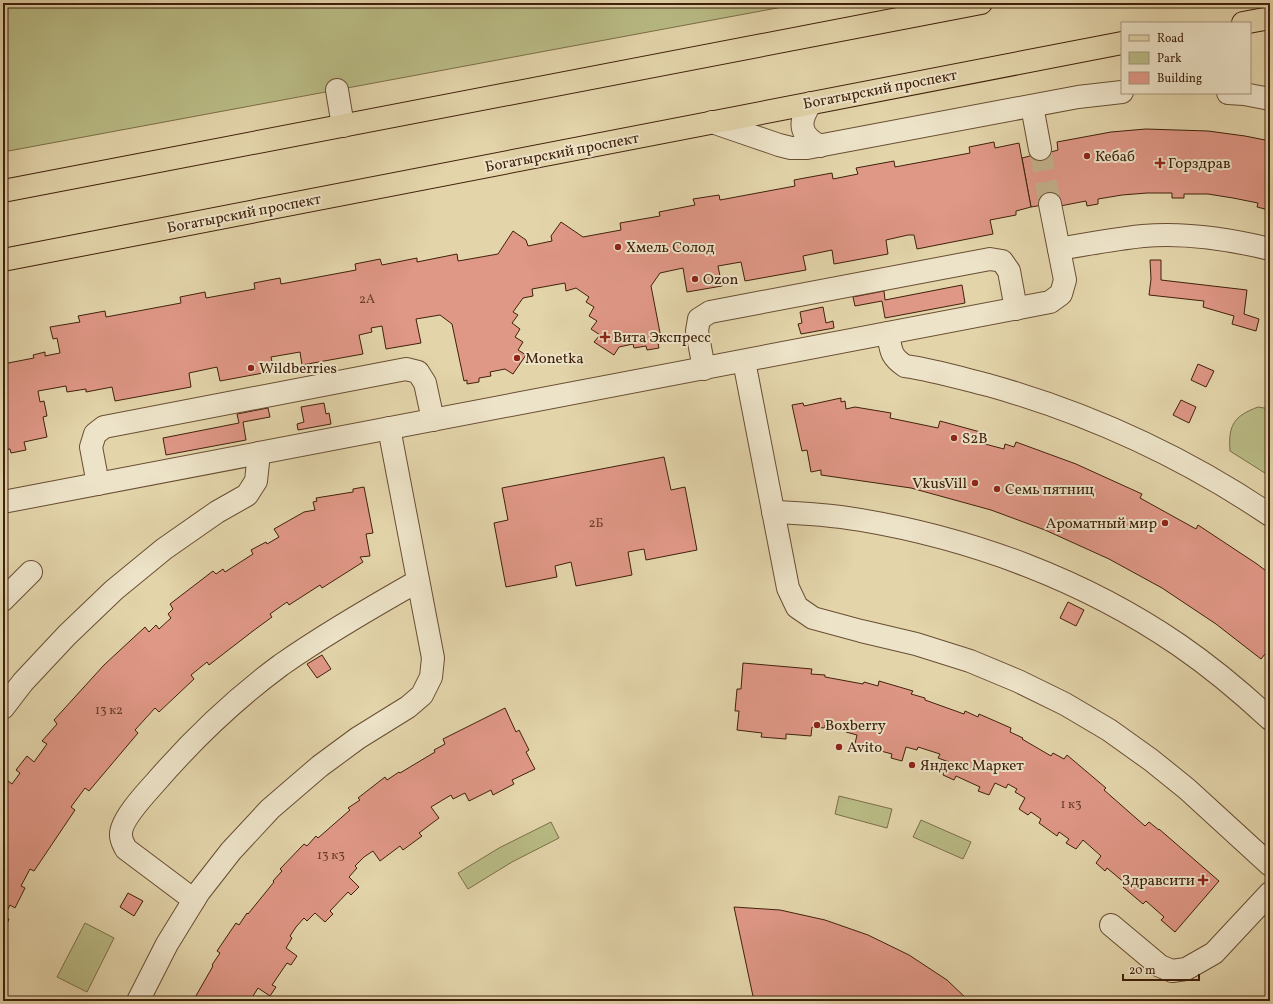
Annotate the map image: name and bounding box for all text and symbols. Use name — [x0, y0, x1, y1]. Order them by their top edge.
legend — [1121, 22, 1251, 94]
text: Road — [1157, 31, 1184, 47]
text: Park — [1157, 51, 1182, 67]
street label: Богатырский проспект — [801, 65, 960, 116]
text: Building — [1157, 71, 1202, 87]
street label: Богатырский проспект — [483, 128, 642, 179]
place label: Кебаб — [1095, 147, 1135, 168]
marker: Кебаб — [1082, 151, 1092, 161]
place label: Горздрав — [1168, 154, 1231, 175]
marker: Горздрав — [1155, 158, 1165, 168]
street label: Богатырский проспект — [165, 189, 324, 240]
place label: Хмель Солод — [626, 238, 715, 259]
marker: Хмель Солод — [613, 242, 623, 252]
place label: Ozon — [703, 270, 738, 291]
marker: Ozon — [690, 274, 700, 284]
house number: 2А — [359, 291, 375, 309]
place label: Вита Экспресс — [613, 328, 711, 349]
marker: Вита Экспресс — [600, 332, 610, 342]
place label: Monetka — [525, 349, 584, 370]
marker: Monetka — [512, 353, 522, 363]
place label: Wildberries — [259, 359, 337, 380]
marker: Wildberries — [246, 363, 256, 373]
place label: S2B — [962, 429, 988, 450]
marker: S2B — [949, 433, 959, 443]
place label: VkusVill — [912, 474, 967, 495]
marker: VkusVill — [970, 478, 980, 488]
place label: Семь пятниц — [1005, 480, 1095, 501]
marker: Семь пятниц — [992, 484, 1002, 494]
place label: Ароматный мир — [1046, 514, 1157, 535]
house number: 2Б — [589, 515, 604, 533]
marker: Ароматный мир — [1160, 518, 1170, 528]
house number: 13 к2 — [95, 702, 123, 720]
place label: Boxberry — [825, 716, 886, 737]
marker: Boxberry — [812, 720, 822, 730]
place label: Avito — [847, 738, 882, 759]
marker: Avito — [834, 742, 844, 752]
place label: Яндекс Маркет — [920, 756, 1024, 777]
marker: Яндекс Маркет — [907, 760, 917, 770]
house number: 1 к3 — [1060, 796, 1082, 814]
house number: 13 к3 — [317, 847, 345, 865]
place label: Здравсити — [1122, 871, 1195, 892]
marker: Здравсити — [1198, 875, 1208, 885]
scale bar — [1123, 956, 1199, 982]
text: 20 m — [1129, 963, 1156, 979]

